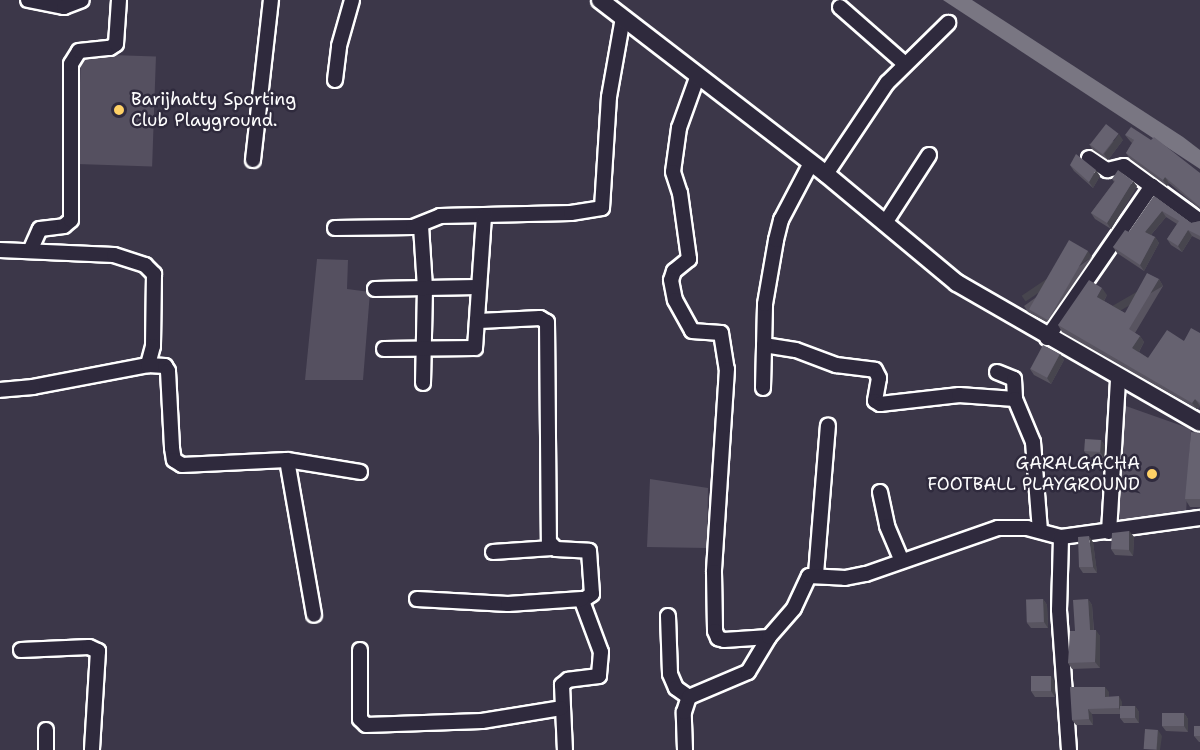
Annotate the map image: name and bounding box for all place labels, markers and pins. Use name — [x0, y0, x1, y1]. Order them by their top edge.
place label: Barijhatty Sporting Club Playground. — [131, 89, 296, 132]
marker: Barijhatty Sporting Club Playground. — [112, 103, 126, 117]
place label: GARALGACHA FOOTBALL PLAYGROUND — [927, 453, 1140, 496]
marker: GARALGACHA FOOTBALL PLAYGROUND — [1145, 467, 1159, 481]

